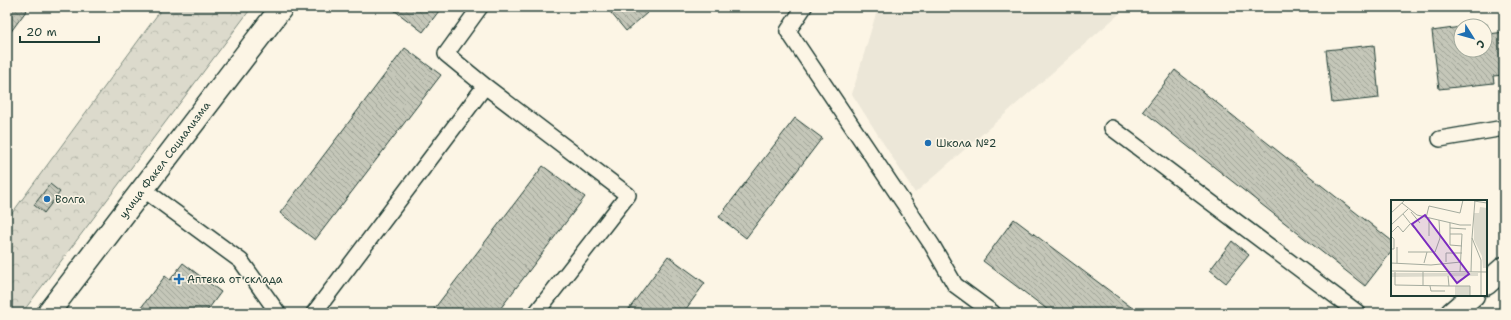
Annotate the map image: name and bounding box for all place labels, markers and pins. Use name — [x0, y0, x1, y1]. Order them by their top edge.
place label: Школа №2 — [936, 136, 996, 151]
marker: Школа №2 — [923, 138, 933, 148]
place label: Волга — [55, 192, 85, 207]
marker: Волга — [42, 194, 52, 204]
place label: Аптека от склада — [187, 272, 283, 287]
marker: Аптека от склада — [174, 274, 184, 284]

